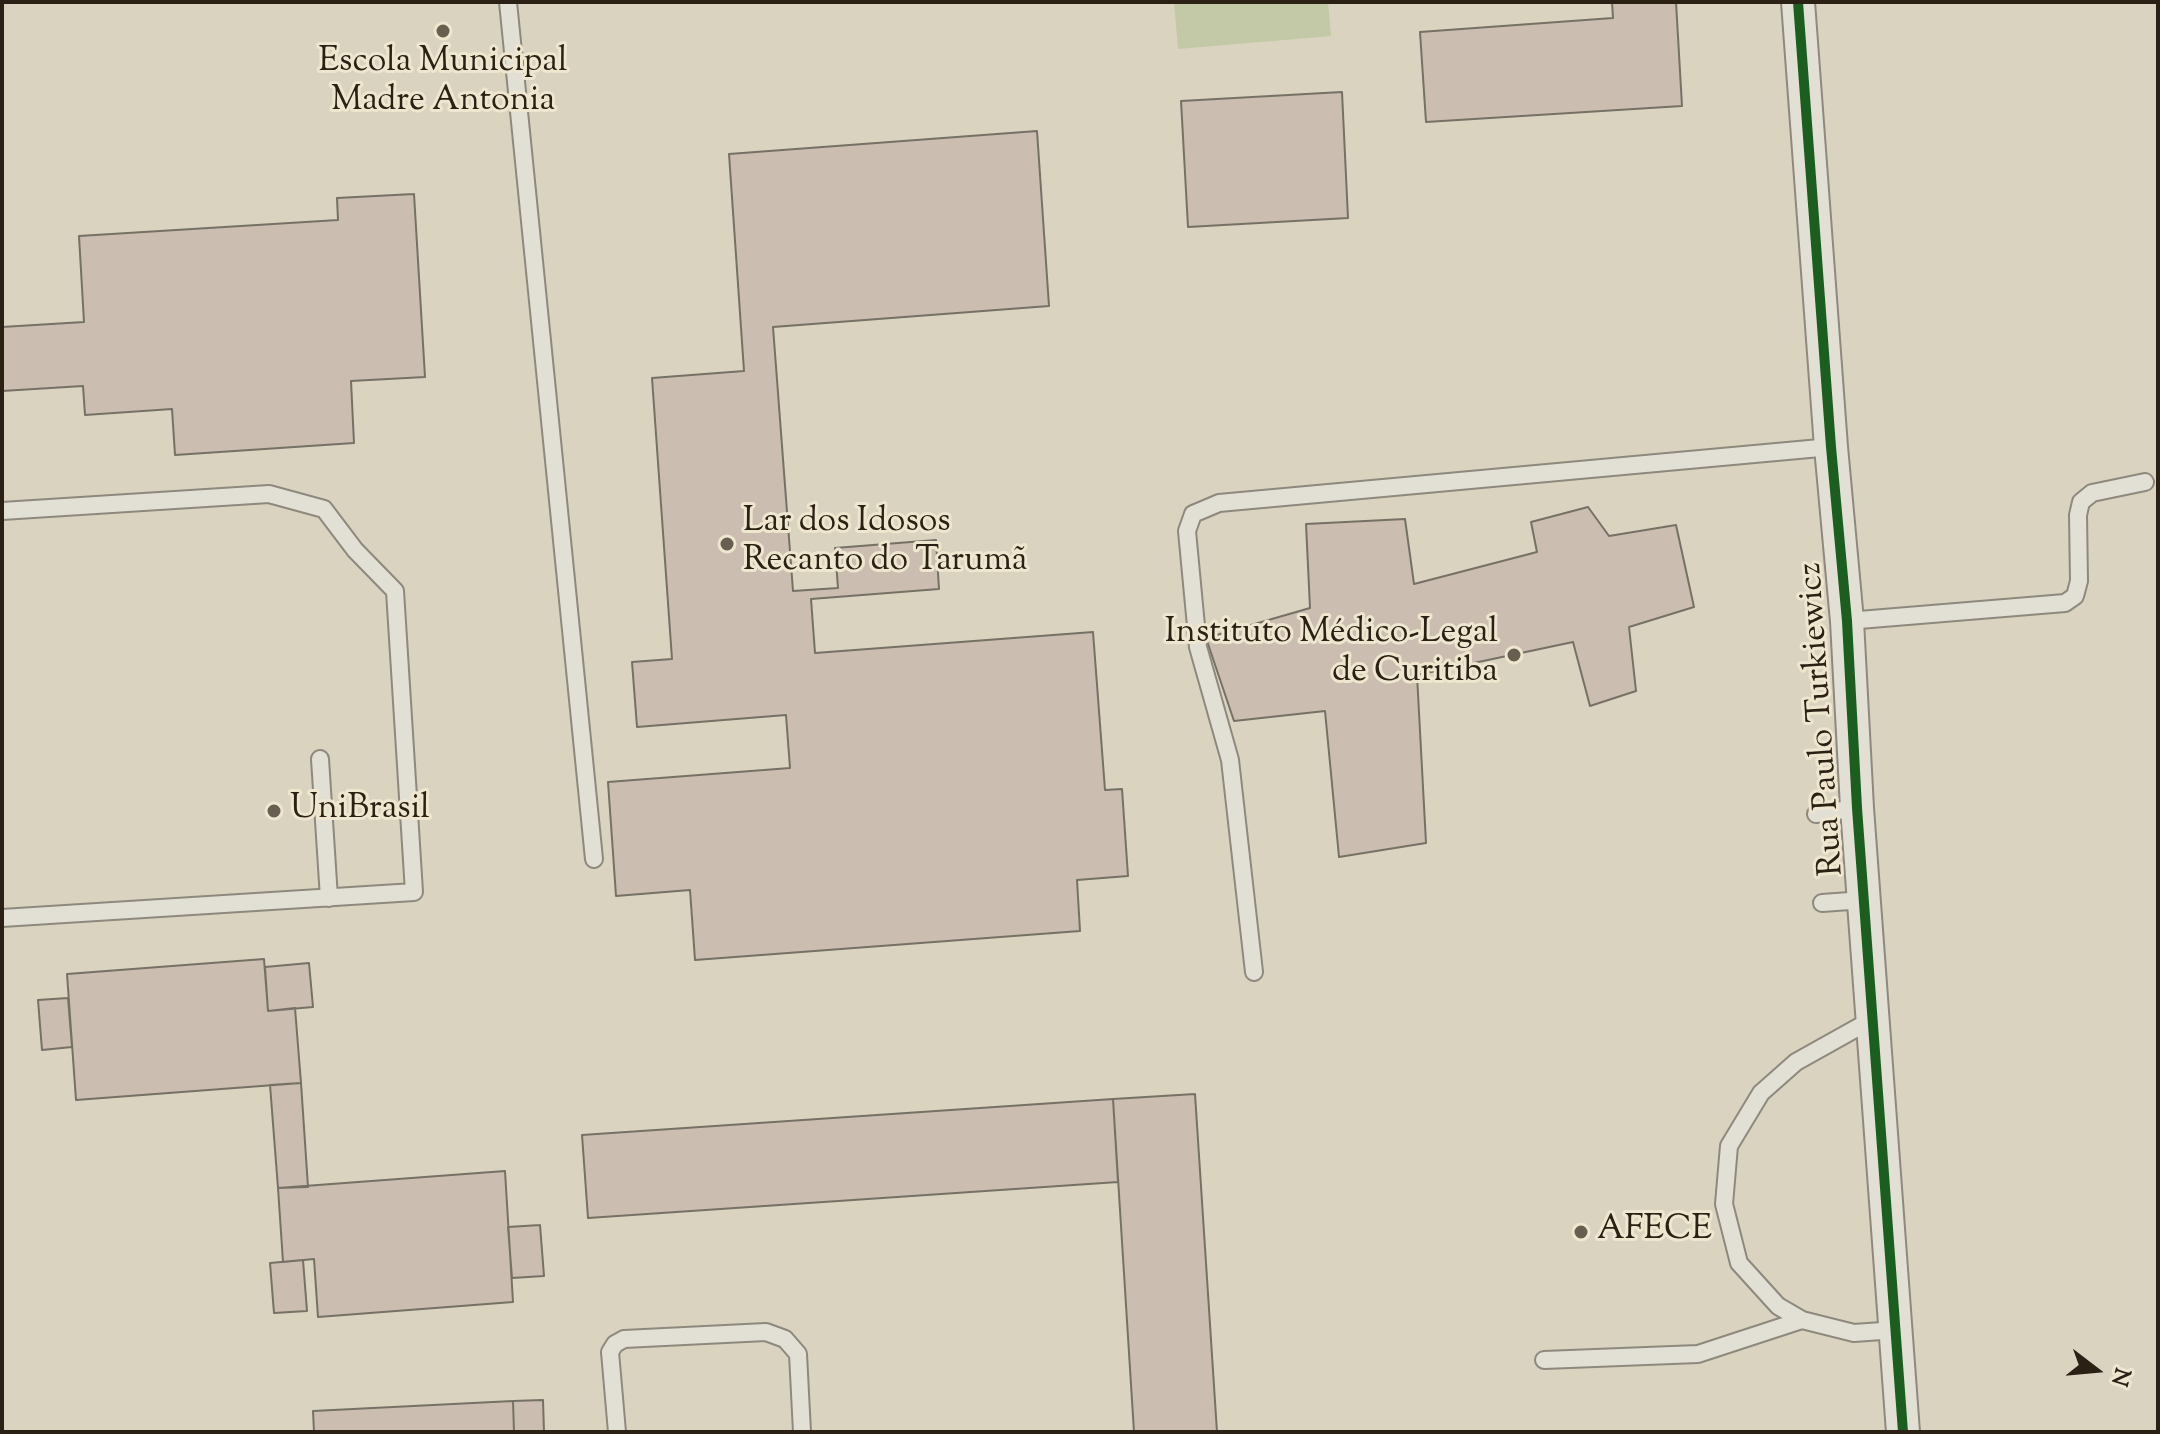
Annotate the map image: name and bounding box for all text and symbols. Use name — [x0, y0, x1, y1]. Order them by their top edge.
marker: Escola Municipal Madre Antonia — [434, 22, 452, 40]
place label: Escola Municipal Madre Antonia — [319, 44, 567, 124]
place label: Lar dos Idosos Recanto do Tarumã — [743, 504, 1027, 584]
marker: Lar dos Idosos Recanto do Tarumã — [718, 535, 736, 553]
street label: Rua Paulo Turkiewicz — [1793, 561, 1855, 877]
place label: Instituto Médico-Legal de Curitiba — [1165, 615, 1498, 694]
marker: Instituto Médico-Legal de Curitiba — [1505, 646, 1523, 664]
place label: UniBrasil — [290, 791, 430, 831]
marker: UniBrasil — [265, 802, 283, 820]
place label: AFECE — [1597, 1212, 1712, 1252]
marker: AFECE — [1572, 1223, 1590, 1241]
north arrow — [2056, 1330, 2136, 1410]
text: N — [2101, 1364, 2137, 1389]

